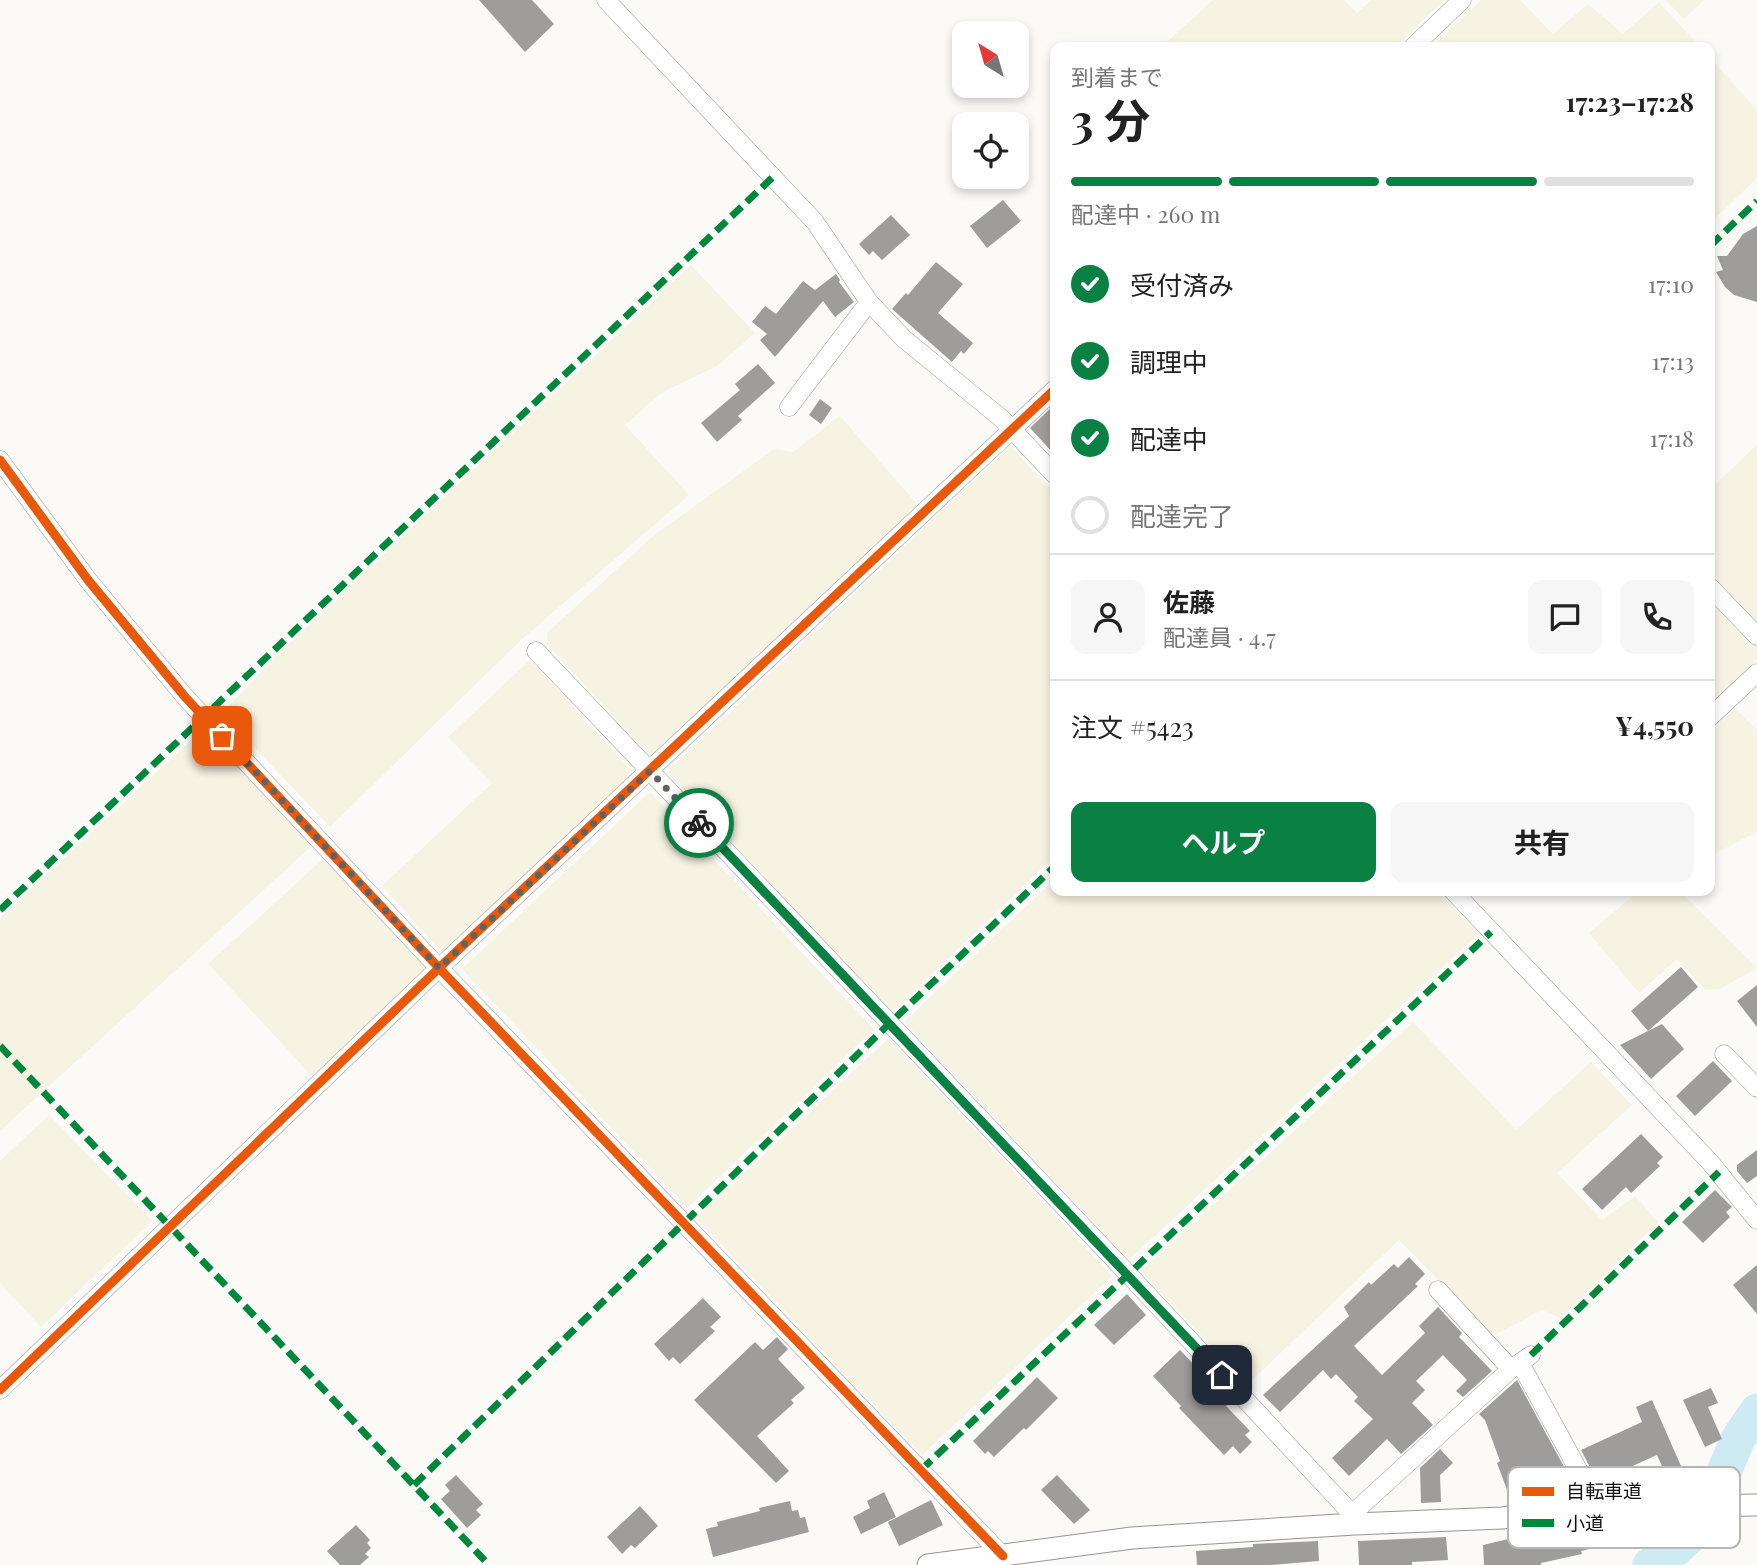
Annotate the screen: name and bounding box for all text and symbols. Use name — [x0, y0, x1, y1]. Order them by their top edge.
north arrow — [952, 21, 1029, 98]
map controls — [952, 21, 1029, 189]
text: 到着まで — [1071, 61, 1163, 92]
text: 17:23–17:28 — [1565, 84, 1694, 119]
text: 3 分 — [1071, 88, 1150, 150]
button: locate — [952, 112, 1029, 189]
text: 配達中 · 260 m — [1071, 198, 1220, 229]
icon: check — [1071, 265, 1109, 303]
text: 受付済み — [1130, 267, 1234, 302]
text: 17:10 — [1648, 268, 1694, 299]
icon: check — [1071, 342, 1109, 380]
text: 調理中 — [1130, 344, 1208, 379]
text: 17:13 — [1652, 345, 1694, 376]
icon: check — [1071, 419, 1109, 457]
text: 配達中 — [1130, 421, 1208, 456]
text: 17:18 — [1650, 422, 1694, 453]
text: 配達完了 — [1130, 498, 1234, 533]
button: person — [1071, 580, 1145, 654]
button: chat — [1528, 580, 1602, 654]
button: phone — [1620, 580, 1694, 654]
text: 佐藤 — [1163, 584, 1215, 619]
text: 配達員 · 4.7 — [1163, 621, 1276, 652]
pin — [192, 706, 252, 766]
text: ¥4,550 — [1615, 708, 1694, 743]
text: 注文 #5423 — [1071, 709, 1194, 744]
icon: bag — [203, 717, 241, 755]
courier — [664, 788, 734, 858]
button: ヘルプ — [1071, 802, 1376, 882]
button: 共有 — [1390, 802, 1694, 882]
icon: bike — [680, 804, 718, 842]
pin — [1192, 1345, 1252, 1405]
icon: home — [1203, 1356, 1241, 1394]
legend — [1508, 1467, 1740, 1548]
text: 自転車道 — [1566, 1477, 1642, 1503]
text: 小道 — [1566, 1509, 1604, 1535]

